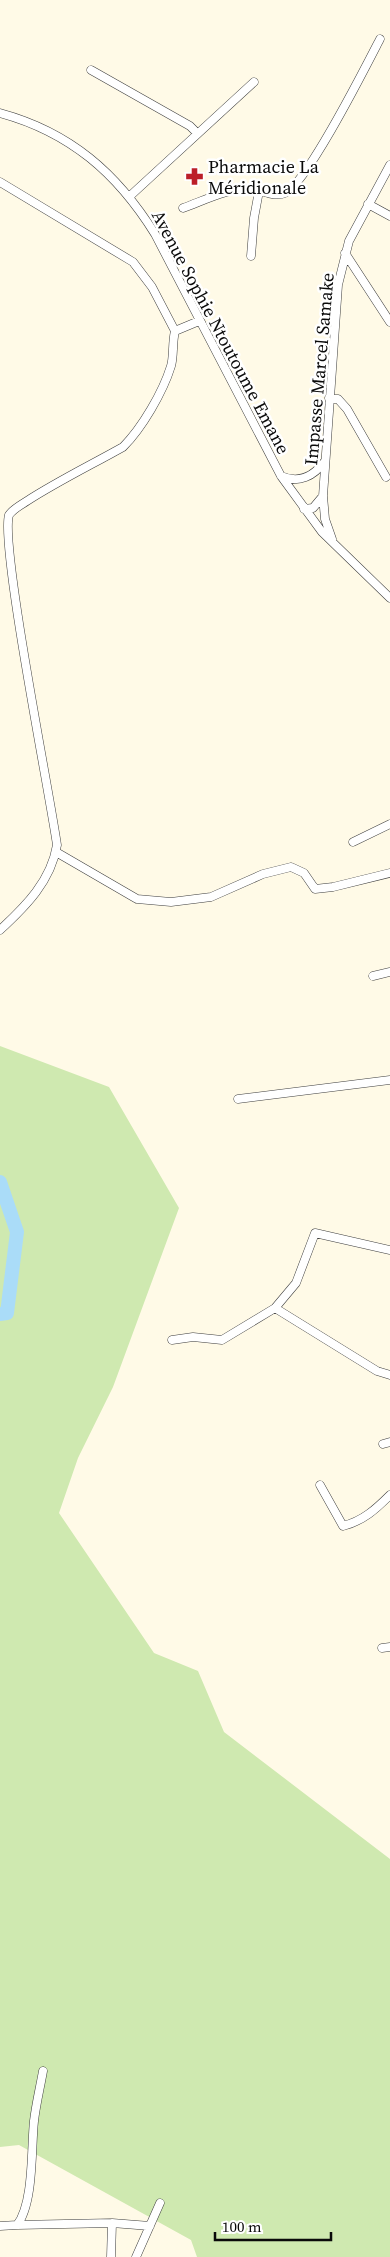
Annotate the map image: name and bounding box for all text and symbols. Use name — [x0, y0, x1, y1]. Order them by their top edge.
place label: Pharmacie La Méridionale — [208, 154, 320, 200]
pharmacy icon: Pharmacie La Méridionale — [184, 166, 204, 186]
street label: Avenue Sophie Ntoutoume Emane — [146, 206, 296, 458]
street label: Impasse Marcel Samake — [298, 272, 340, 466]
scale bar — [215, 2210, 331, 2242]
text: 100 m — [222, 2216, 262, 2237]

